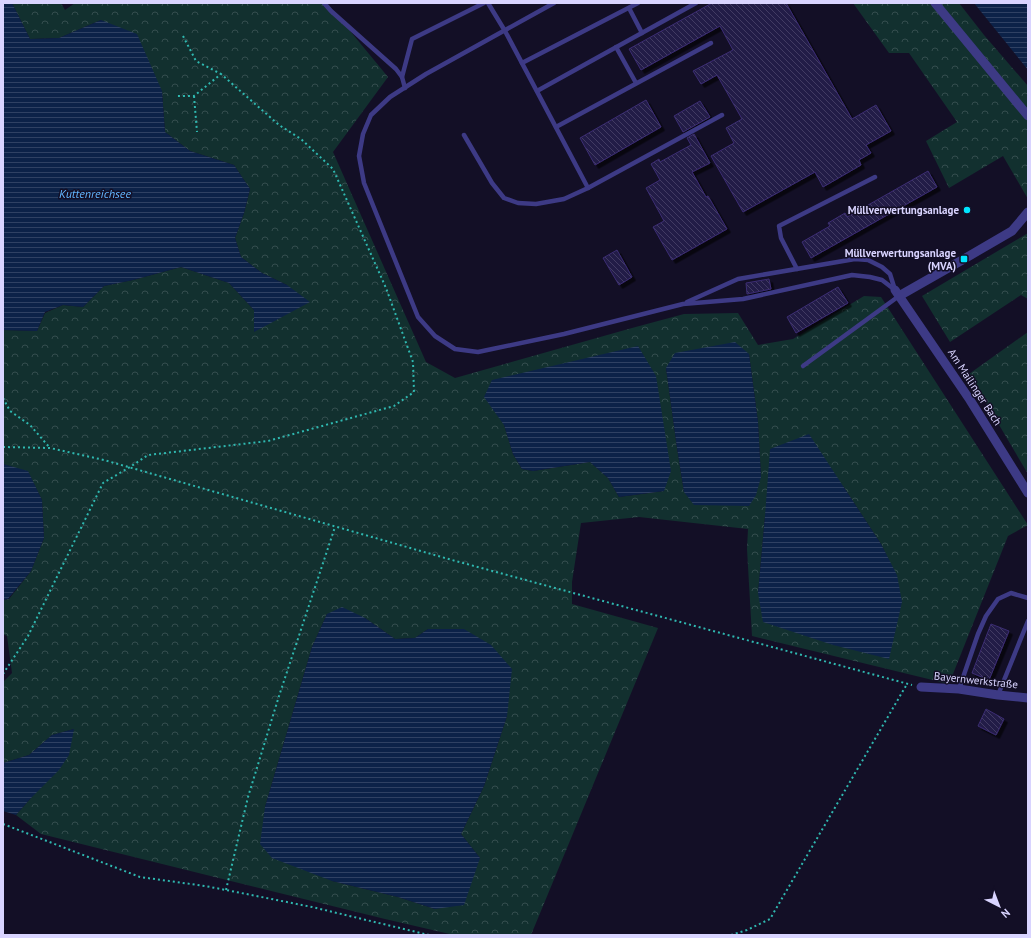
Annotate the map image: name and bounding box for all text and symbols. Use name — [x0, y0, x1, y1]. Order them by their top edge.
water label: Kuttenreichsee — [59, 186, 131, 201]
place label: Müllverwertungsanlage — [848, 203, 959, 217]
marker: Müllverwertungsanlage — [962, 205, 972, 215]
place label: Müllverwertungsanlage (MVA) — [845, 246, 956, 273]
marker: Müllverwertungsanlage (MVA) — [959, 254, 969, 264]
street label: Am Mailinger Bach — [945, 346, 1005, 428]
street label: Bayernwerkstraße — [933, 669, 1019, 691]
north arrow — [979, 886, 1019, 926]
text: N — [998, 906, 1013, 921]

